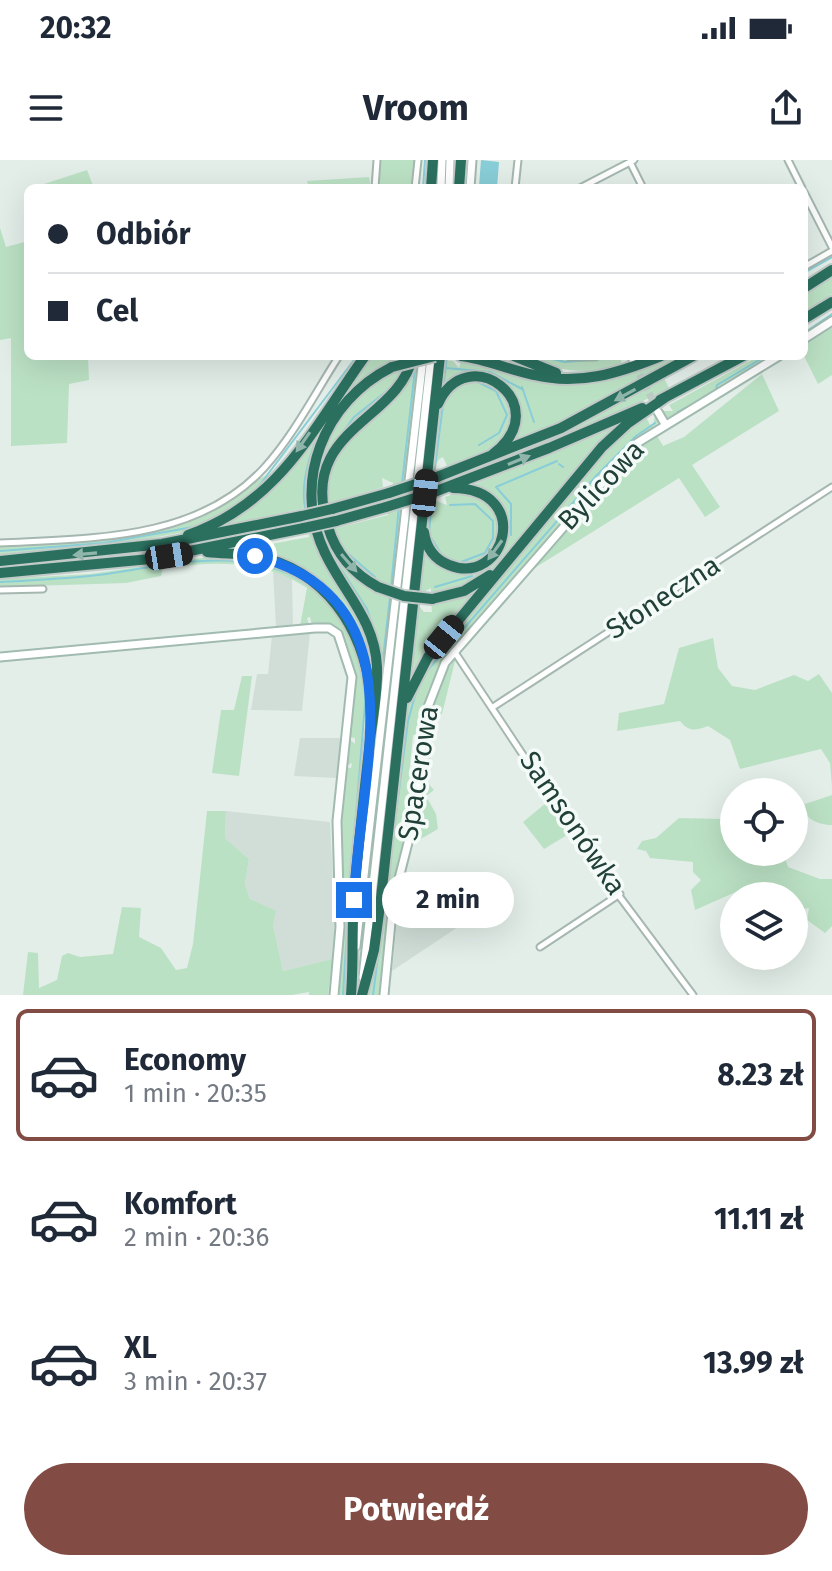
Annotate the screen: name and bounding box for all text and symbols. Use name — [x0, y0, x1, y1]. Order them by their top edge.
text: 20:32 — [40, 10, 112, 46]
icon: menu — [24, 86, 68, 130]
text: Vroom — [363, 86, 469, 130]
icon: share — [764, 86, 808, 130]
text: Odbiór — [96, 216, 191, 252]
text: Cel — [96, 293, 138, 329]
one-way arrow — [614, 389, 637, 402]
one-way arrow — [296, 432, 312, 453]
street label: Bylicowa — [551, 433, 651, 537]
one-way arrow — [507, 453, 531, 466]
car — [411, 468, 439, 518]
route start — [237, 538, 273, 574]
one-way arrow — [487, 539, 503, 561]
car — [143, 540, 195, 572]
one-way arrow — [72, 548, 97, 561]
street label: Słoneczna — [600, 548, 726, 646]
one-way arrow — [339, 553, 357, 572]
car — [420, 611, 468, 663]
street label: Spacerowa — [391, 703, 445, 843]
street label: Samsonówka — [513, 745, 633, 901]
map controls — [720, 778, 808, 970]
button: locate — [720, 778, 808, 866]
callout: 2 min — [382, 872, 514, 928]
route end — [336, 882, 372, 918]
button: layers — [720, 882, 808, 970]
text: 2 min — [416, 884, 480, 915]
icon: car — [28, 1039, 100, 1111]
text: Economy — [124, 1042, 246, 1078]
text: 8.23 zł — [717, 1057, 804, 1093]
text: 1 min · 20:35 — [124, 1078, 267, 1109]
icon: car — [28, 1183, 100, 1255]
text: Komfort — [124, 1186, 237, 1222]
text: 11.11 zł — [714, 1201, 804, 1237]
text: 2 min · 20:36 — [124, 1222, 269, 1253]
icon: car — [28, 1327, 100, 1399]
text: XL — [124, 1330, 157, 1366]
text: 13.99 zł — [703, 1345, 804, 1381]
text: 3 min · 20:37 — [124, 1366, 267, 1397]
button: Potwierdź — [24, 1463, 808, 1555]

